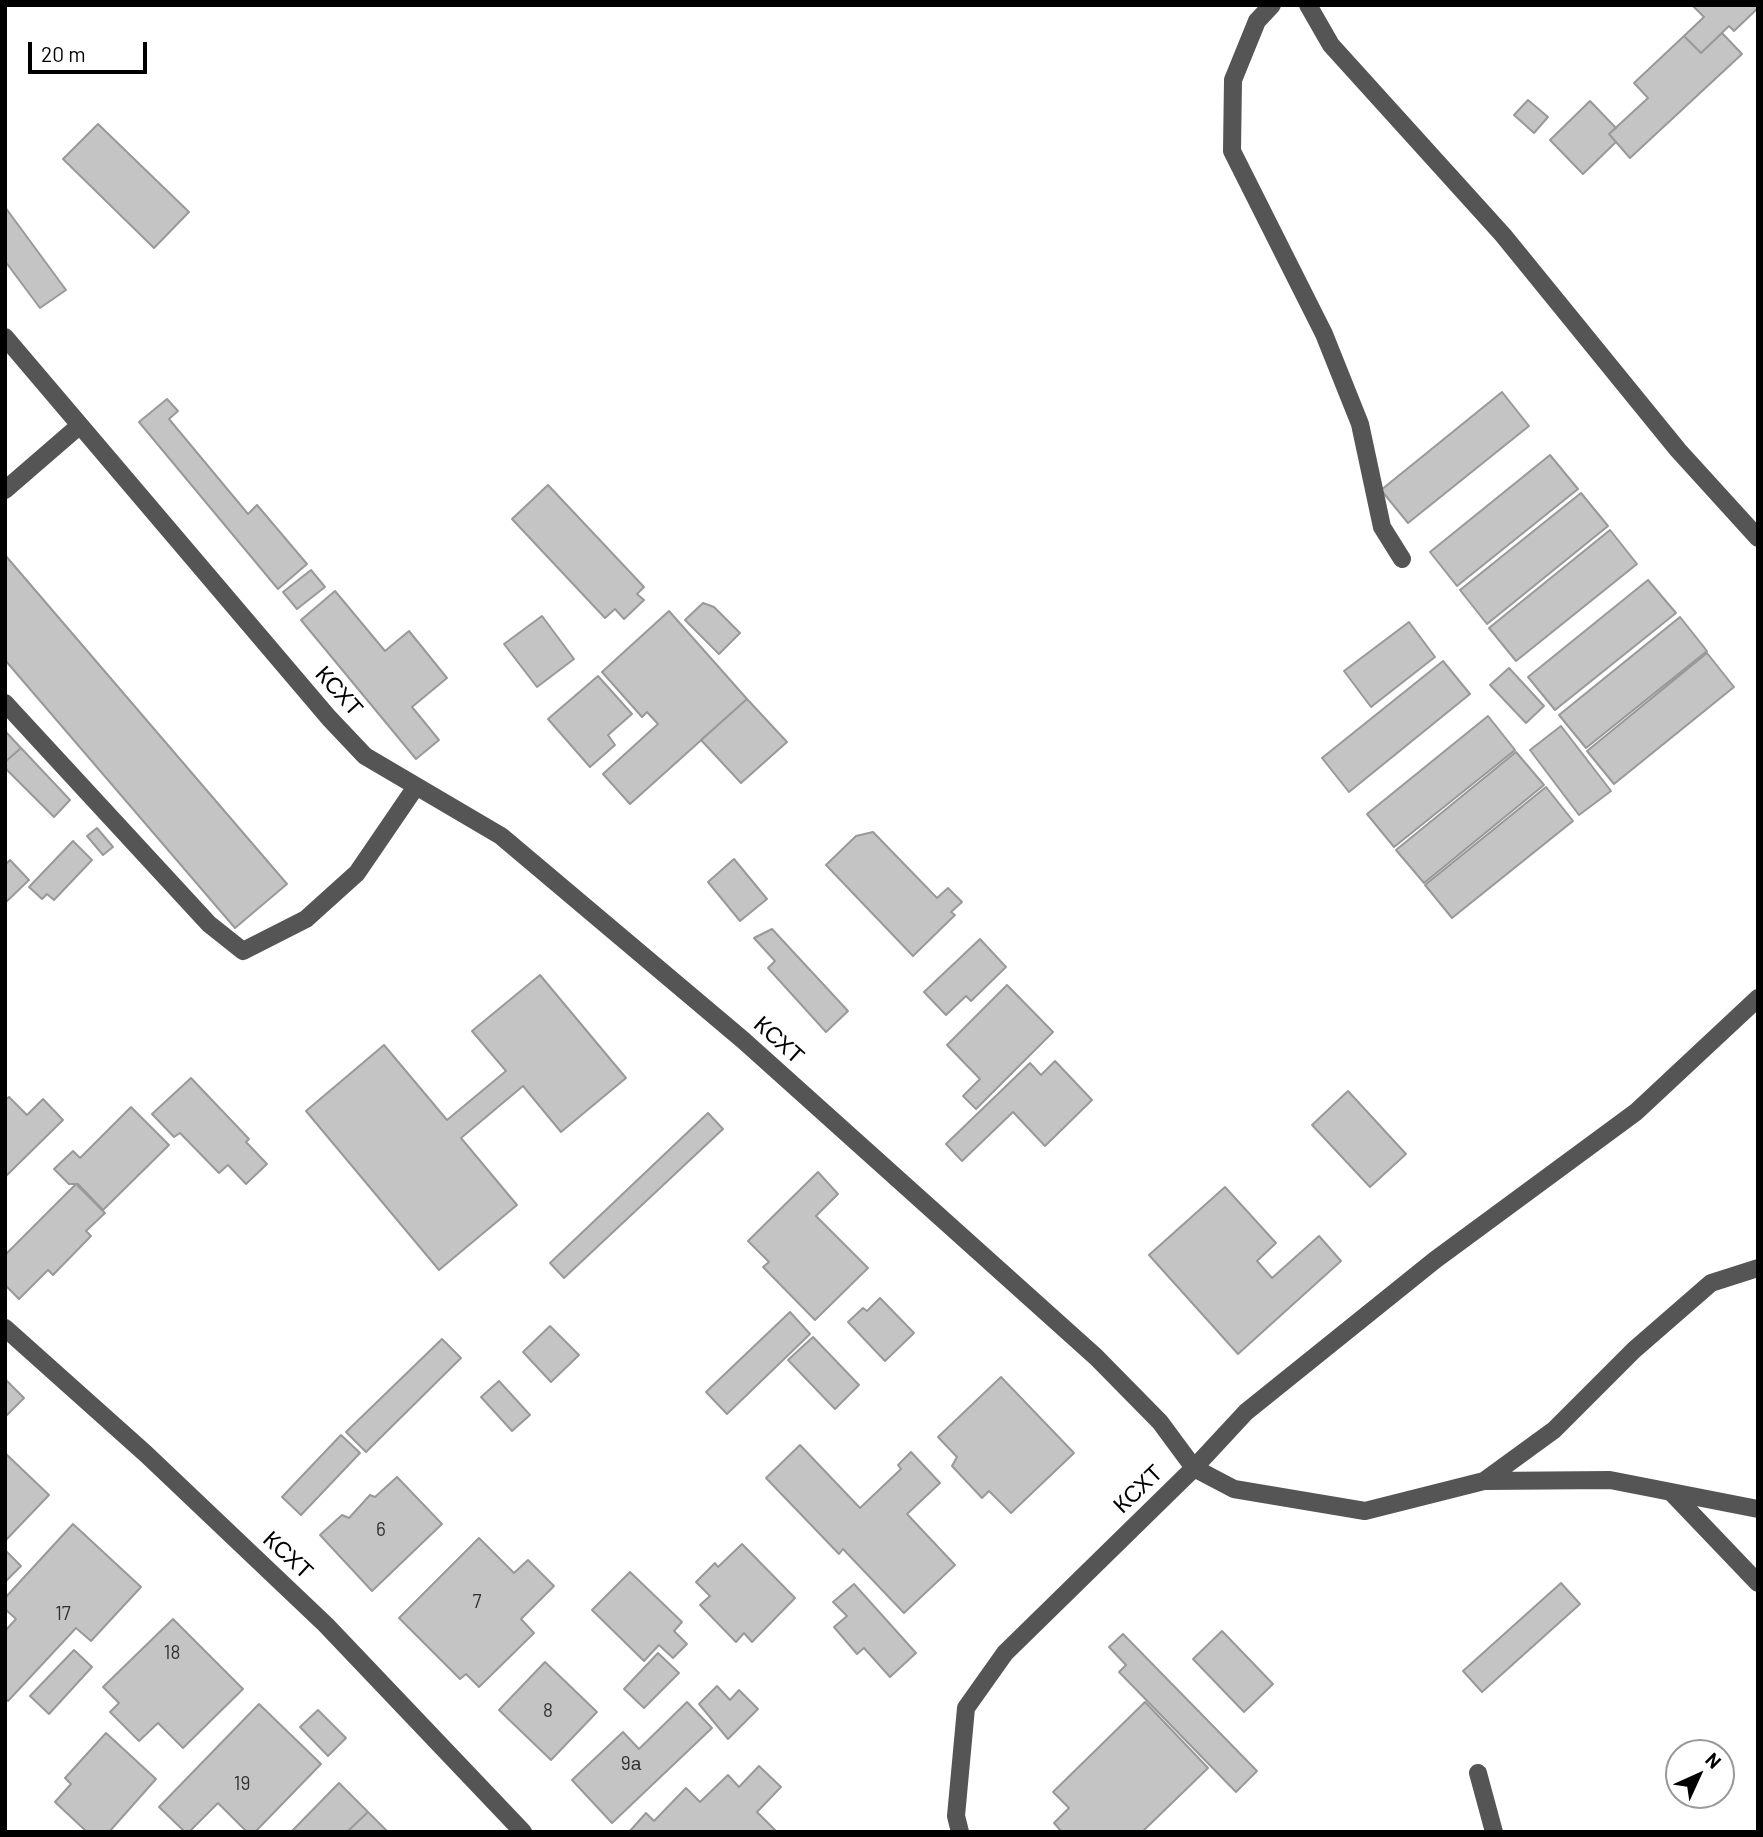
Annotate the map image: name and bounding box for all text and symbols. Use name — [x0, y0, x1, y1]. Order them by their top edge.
scale bar — [32, 28, 150, 72]
text: 20 m — [41, 41, 86, 66]
street label: КСХТ — [309, 660, 369, 722]
street label: КСХТ — [748, 1010, 810, 1070]
street label: КСХТ — [1108, 1459, 1168, 1519]
house number: 6 — [376, 1519, 386, 1541]
street label: КСХТ — [257, 1525, 319, 1585]
house number: 7 — [473, 1591, 481, 1613]
house number: 17 — [55, 1603, 71, 1625]
house number: 18 — [164, 1642, 180, 1664]
house number: 8 — [543, 1700, 553, 1722]
north arrow — [1665, 1739, 1735, 1809]
text: N — [1701, 1748, 1726, 1773]
house number: 9а — [621, 1753, 641, 1775]
house number: 19 — [234, 1773, 250, 1795]

